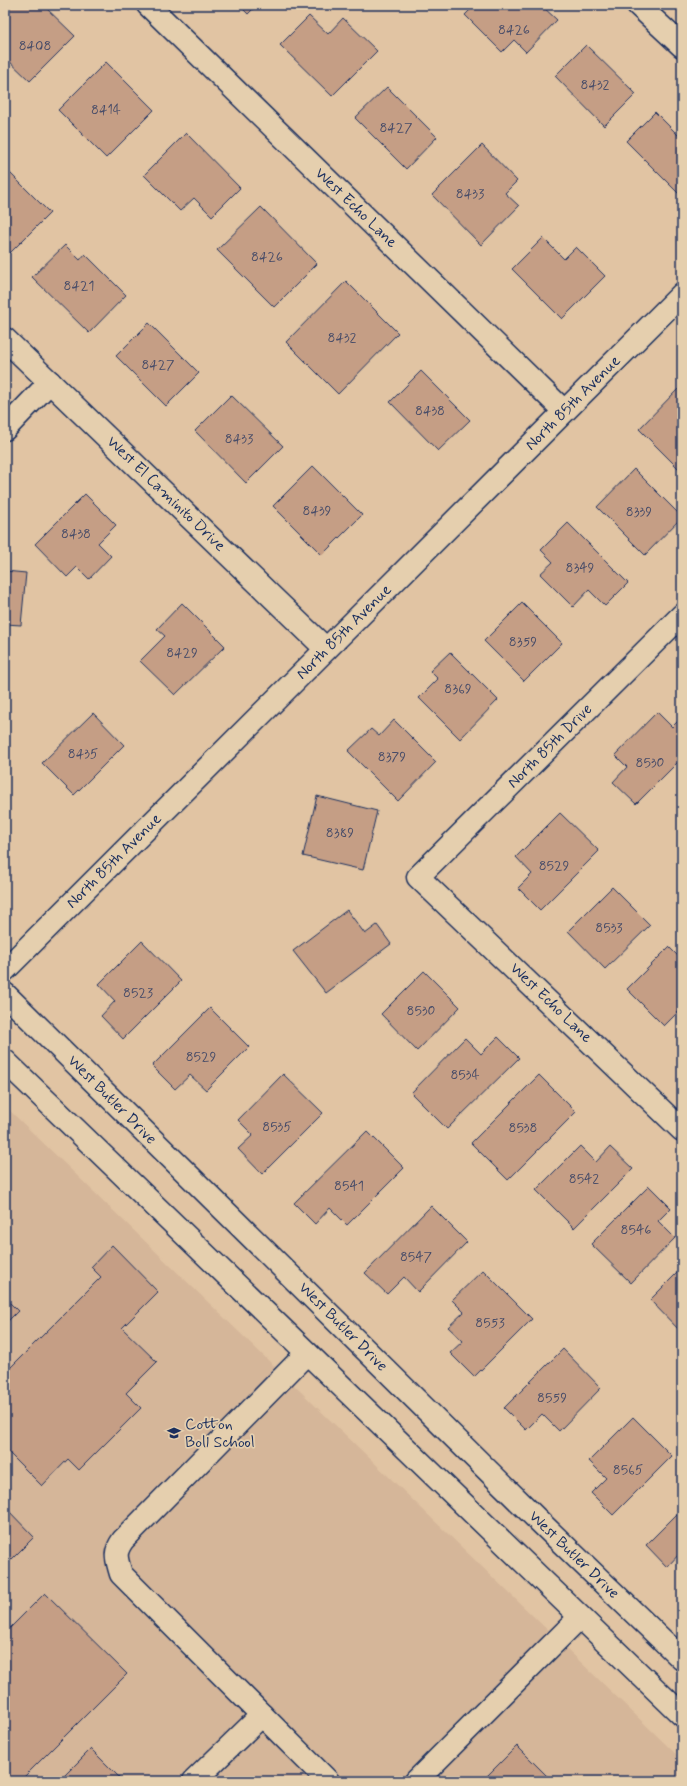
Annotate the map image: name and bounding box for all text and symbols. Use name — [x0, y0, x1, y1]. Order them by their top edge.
house number: 8426 — [498, 21, 530, 39]
house number: 8408 — [19, 37, 51, 55]
house number: 8432 — [581, 76, 610, 94]
house number: 8414 — [91, 101, 121, 119]
house number: 8427 — [379, 119, 413, 137]
street label: West Echo Lane — [310, 163, 402, 253]
house number: 8433 — [456, 185, 484, 203]
house number: 8426 — [251, 248, 283, 266]
house number: 8421 — [64, 277, 95, 295]
house number: 8432 — [328, 329, 357, 347]
street label: North 85th Avenue — [521, 351, 625, 455]
house number: 8427 — [141, 356, 175, 374]
house number: 8438 — [415, 402, 445, 420]
house number: 8433 — [225, 430, 253, 448]
street label: West El Caminito Drive — [102, 432, 230, 556]
house number: 8439 — [303, 502, 332, 520]
house number: 8339 — [626, 503, 652, 521]
house number: 8438 — [61, 525, 91, 543]
house number: 8349 — [566, 559, 595, 577]
street label: North 85th Avenue — [292, 580, 396, 684]
house number: 8359 — [509, 633, 537, 651]
house number: 8429 — [166, 644, 198, 662]
house number: 8369 — [444, 680, 472, 698]
street label: North 85th Drive — [503, 699, 597, 793]
house number: 8435 — [68, 745, 98, 763]
house number: 8379 — [378, 748, 406, 766]
house number: 8530 — [636, 754, 665, 772]
street label: North 85th Avenue — [62, 809, 166, 913]
house number: 8389 — [326, 824, 354, 842]
house number: 8529 — [539, 857, 569, 875]
house number: 8533 — [595, 919, 623, 937]
street label: West Echo Lane — [505, 958, 597, 1048]
house number: 8523 — [123, 984, 153, 1002]
house number: 8530 — [407, 1002, 436, 1020]
house number: 8529 — [186, 1048, 216, 1066]
street label: West Butler Drive — [63, 1051, 161, 1149]
house number: 8534 — [450, 1066, 480, 1084]
house number: 8535 — [262, 1118, 292, 1136]
house number: 8538 — [509, 1119, 537, 1137]
house number: 8542 — [569, 1170, 599, 1188]
house number: 8541 — [334, 1177, 364, 1195]
house number: 8546 — [621, 1221, 651, 1239]
house number: 8547 — [400, 1248, 433, 1266]
street label: West Butler Drive — [294, 1278, 392, 1376]
house number: 8553 — [475, 1314, 505, 1332]
house number: 8559 — [537, 1389, 567, 1407]
place label: Cotton Boll School — [185, 1414, 255, 1453]
school or university icon: Cotton Boll School — [166, 1425, 182, 1441]
house number: 8565 — [613, 1461, 643, 1479]
street label: West Butler Drive — [524, 1506, 624, 1604]

